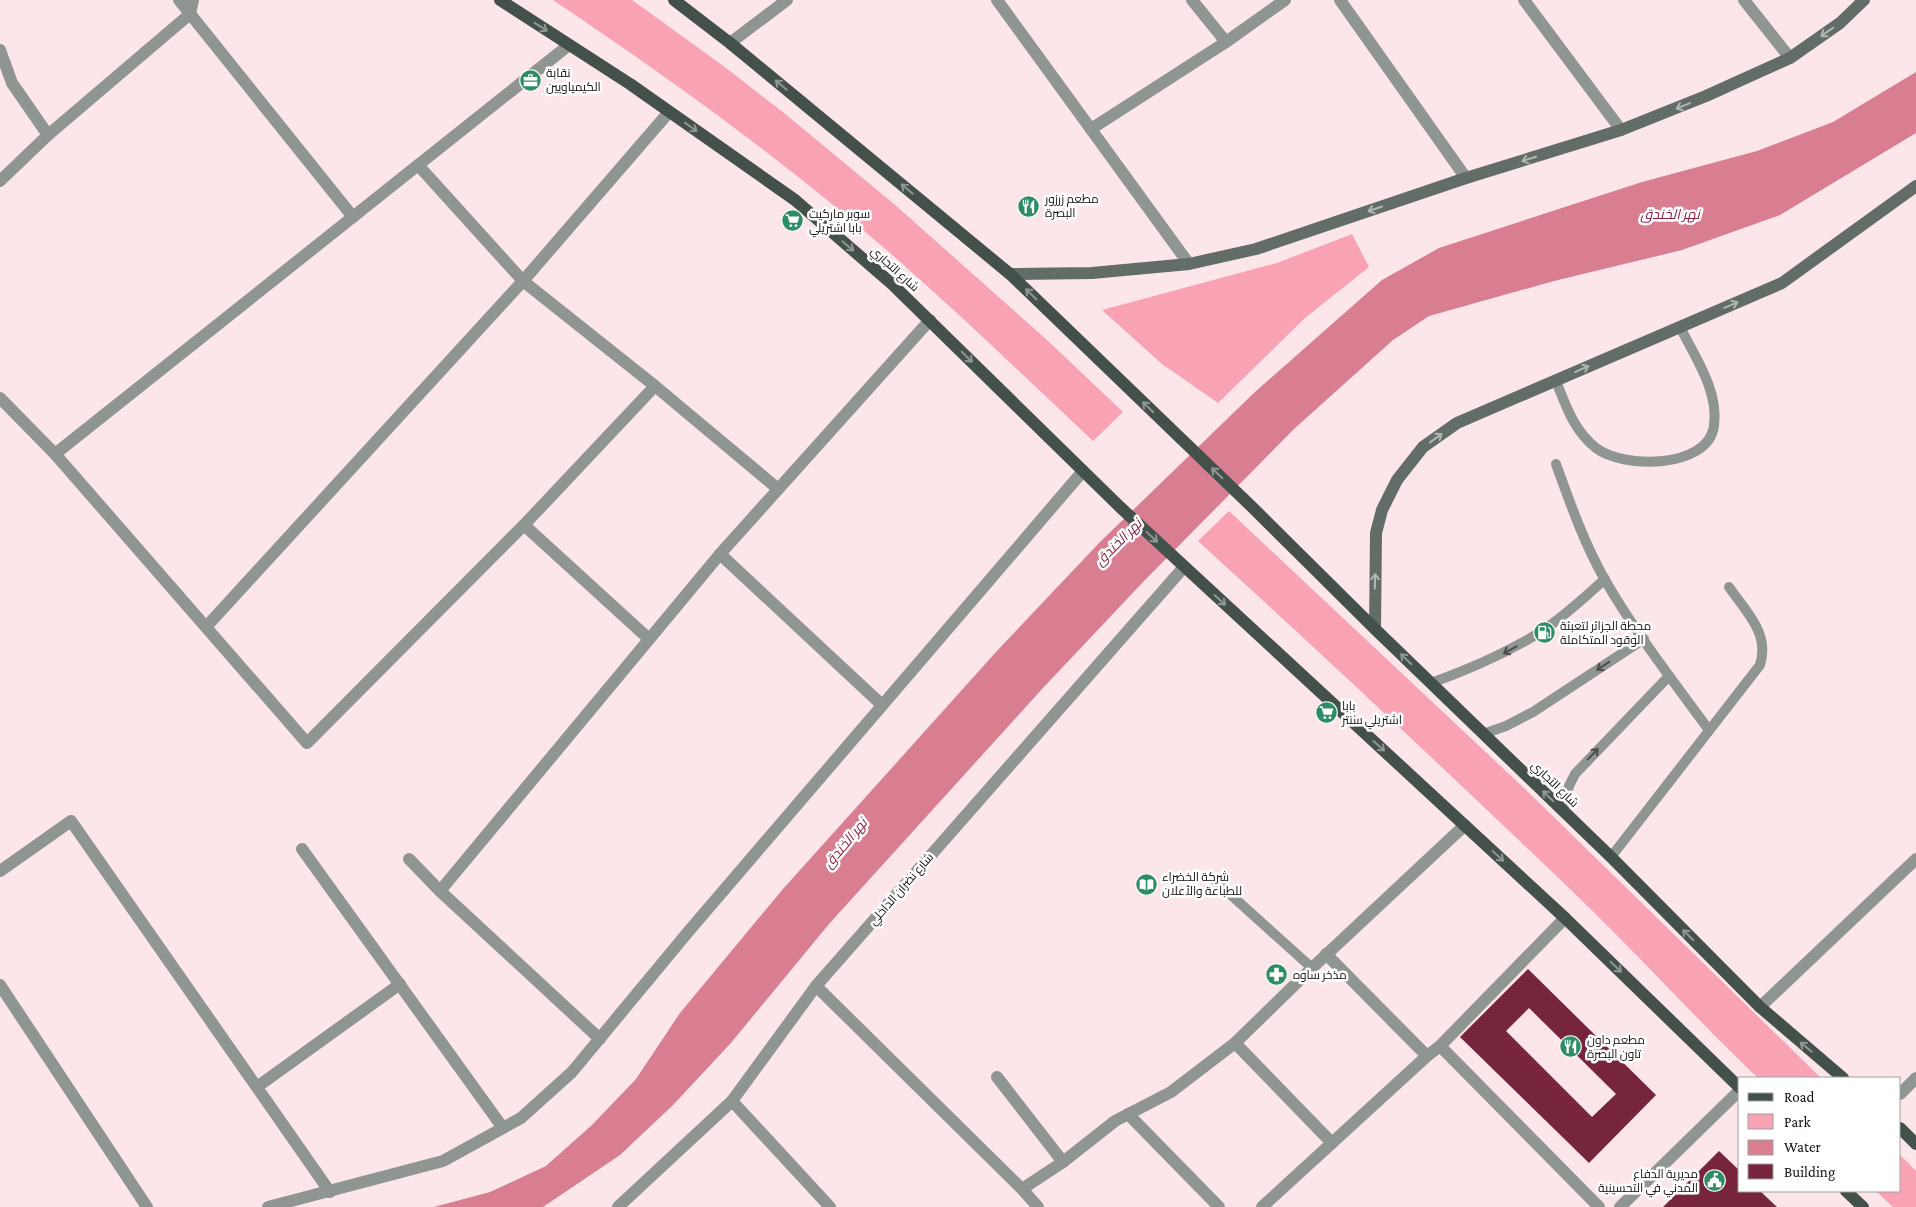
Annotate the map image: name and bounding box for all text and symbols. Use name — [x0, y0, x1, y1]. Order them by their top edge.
one-way arrow — [534, 22, 548, 32]
one-way arrow — [1820, 27, 1834, 37]
place label: نقابة الكيمياويين — [546, 66, 601, 94]
office icon: نقابة الكيمياويين — [518, 68, 542, 92]
one-way arrow — [775, 80, 788, 91]
one-way arrow — [1676, 101, 1691, 111]
one-way arrow — [684, 122, 698, 132]
one-way arrow — [1522, 154, 1538, 164]
one-way arrow — [900, 183, 913, 194]
place label: مطعم زرزور البصرة — [1044, 192, 1099, 220]
restaurant icon: مطعم زرزور البصرة — [1017, 194, 1041, 218]
one-way arrow — [1368, 205, 1383, 214]
water label: نهر الخندق — [1640, 206, 1701, 223]
place label: سوبر ماركيت بابا اشتريلي — [809, 207, 870, 238]
supermarket icon: سوبر ماركيت بابا اشتريلي — [781, 209, 805, 233]
one-way arrow — [841, 240, 854, 251]
street label: شارع التجاري — [866, 244, 922, 297]
one-way arrow — [1024, 288, 1037, 300]
one-way arrow — [1723, 299, 1738, 309]
one-way arrow — [961, 351, 973, 363]
one-way arrow — [1574, 364, 1589, 374]
one-way arrow — [1142, 401, 1154, 413]
one-way arrow — [1429, 433, 1443, 443]
one-way arrow — [1211, 467, 1223, 479]
water label: نهر الخندق — [1091, 514, 1146, 569]
one-way arrow — [1146, 531, 1158, 543]
one-way arrow — [1371, 573, 1380, 589]
one-way arrow — [1214, 594, 1226, 606]
place label: محطة الجزائر لتعبئة الوقود المتكاملة — [1560, 619, 1651, 647]
fuel station icon: محطة الجزائر لتعبئة الوقود المتكاملة — [1532, 621, 1556, 645]
one-way arrow — [1503, 645, 1517, 655]
one-way arrow — [1399, 653, 1412, 665]
one-way arrow — [1597, 661, 1611, 671]
place label: بابا اشتريلي سنتر — [1341, 699, 1402, 730]
supermarket icon: بابا اشتريلي سنتر — [1314, 701, 1338, 725]
one-way arrow — [1372, 740, 1385, 751]
one-way arrow — [1587, 748, 1599, 760]
street label: شارع التجاري — [1526, 758, 1582, 812]
one-way arrow — [1541, 790, 1554, 802]
water label: نهر الخندق — [820, 814, 872, 872]
street label: شارع نضران الداخلي — [866, 850, 938, 930]
one-way arrow — [1492, 850, 1505, 862]
place label: شركة الخضراء للطباعة والأعلان — [1162, 870, 1242, 898]
library icon: شركة الخضراء للطباعة والأعلان — [1134, 872, 1158, 896]
one-way arrow — [1682, 929, 1694, 941]
one-way arrow — [1610, 961, 1622, 974]
pharmacy icon: مذخر ساوه — [1265, 963, 1289, 987]
place label: مذخر ساوه — [1293, 968, 1347, 982]
place label: مطعم داون تاون البصرة — [1587, 1033, 1645, 1061]
restaurant icon: مطعم داون تاون البصرة — [1559, 1035, 1583, 1059]
one-way arrow — [1799, 1041, 1812, 1052]
legend — [1738, 1077, 1901, 1192]
text: Road — [1784, 1089, 1815, 1105]
text: Park — [1784, 1114, 1811, 1130]
text: Water — [1784, 1139, 1821, 1155]
text: Building — [1784, 1164, 1835, 1181]
place label: مديرية الدفاع المدني في التحسينية — [1598, 1167, 1698, 1198]
public building icon: مديرية الدفاع المدني في التحسينية — [1702, 1169, 1726, 1193]

